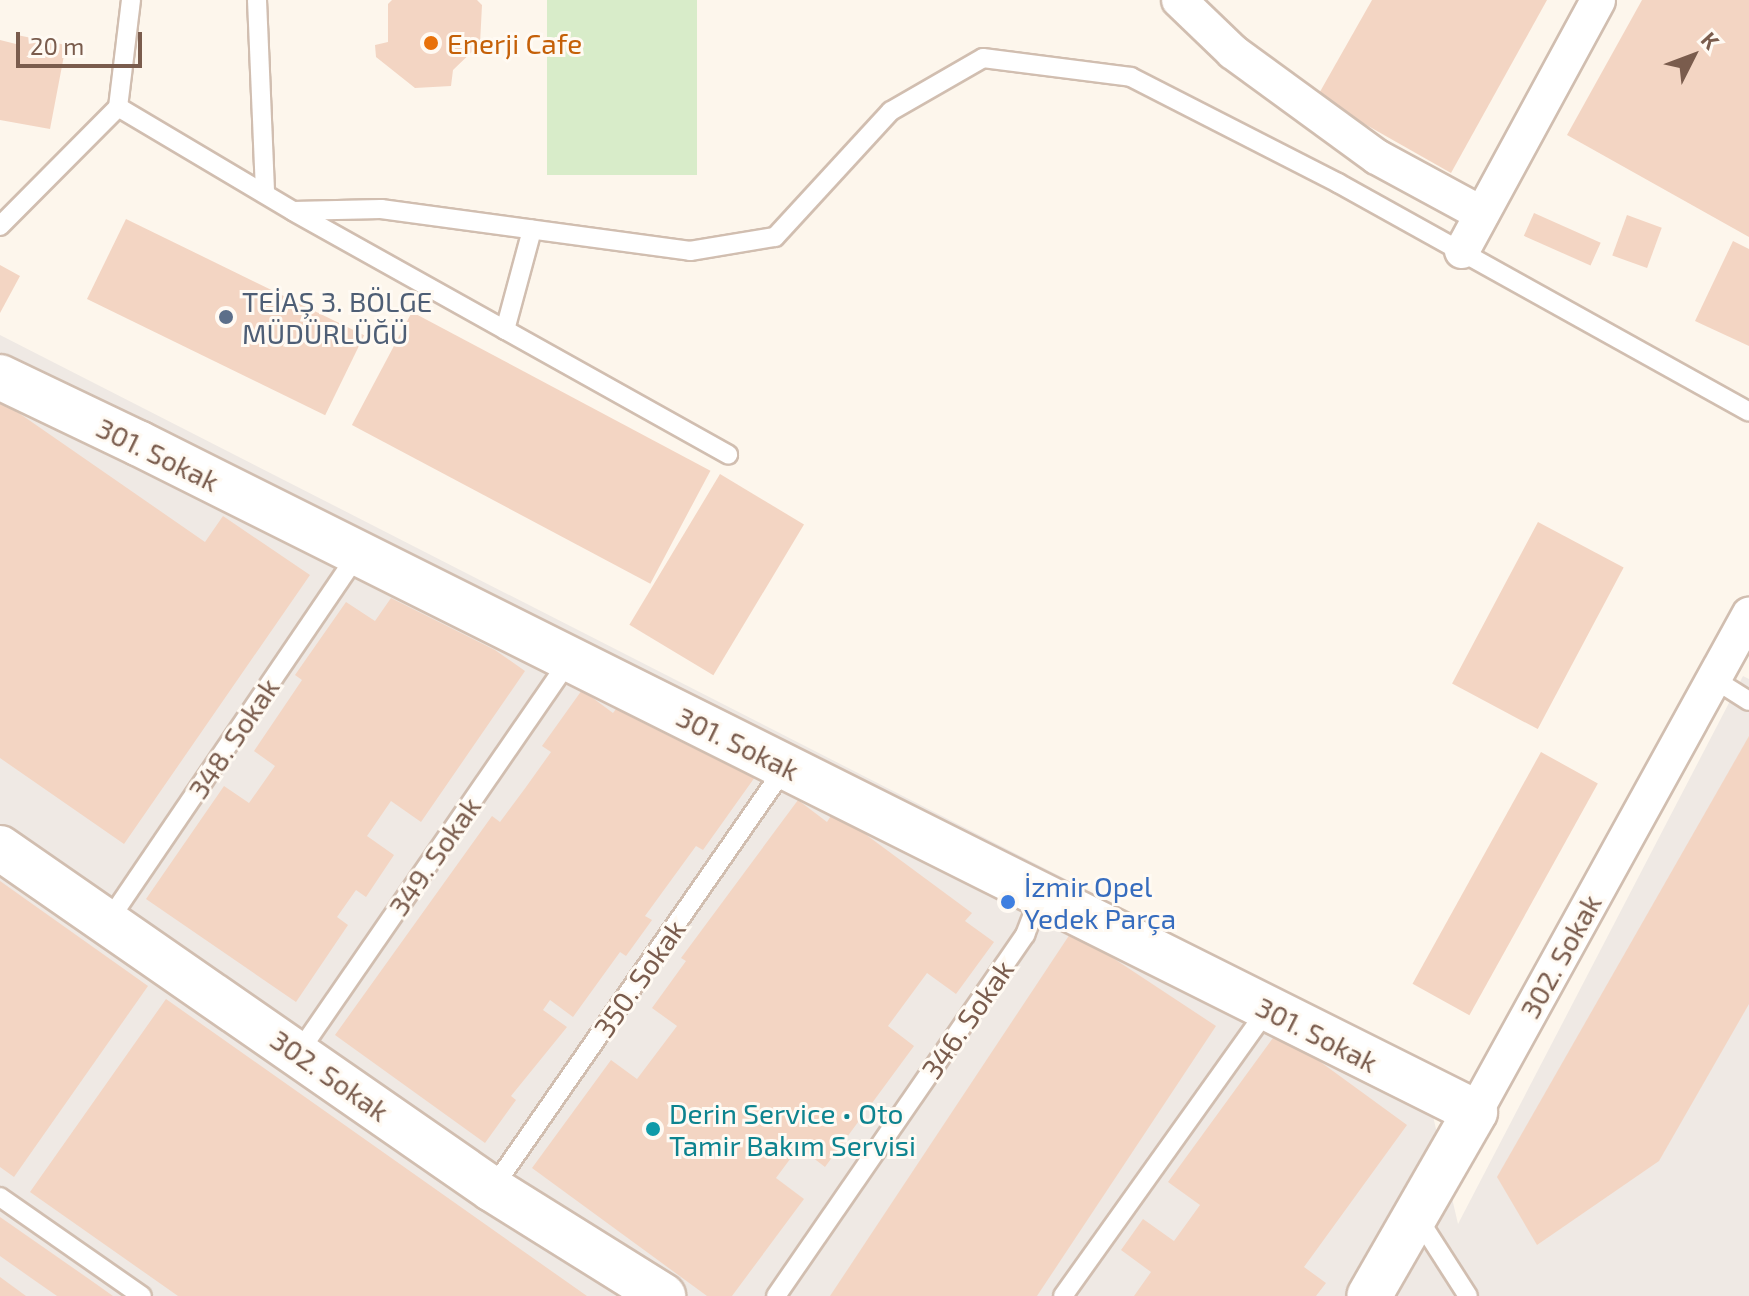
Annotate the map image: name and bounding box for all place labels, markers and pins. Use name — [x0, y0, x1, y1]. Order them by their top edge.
place label: Enerji Cafe — [447, 26, 582, 60]
marker: Enerji Cafe — [422, 34, 440, 52]
place label: TEİAŞ 3. BÖLGE MÜDÜRLÜĞÜ — [242, 284, 432, 350]
marker: TEİAŞ 3. BÖLGE MÜDÜRLÜĞÜ — [217, 308, 235, 326]
place label: İzmir Opel Yedek Parça — [1024, 869, 1176, 935]
marker: İzmir Opel Yedek Parça — [999, 893, 1017, 911]
place label: Derin Service • Oto Tamir Bakım Servisi — [669, 1096, 917, 1162]
marker: Derin Service • Oto Tamir Bakım Servisi — [644, 1120, 662, 1138]

